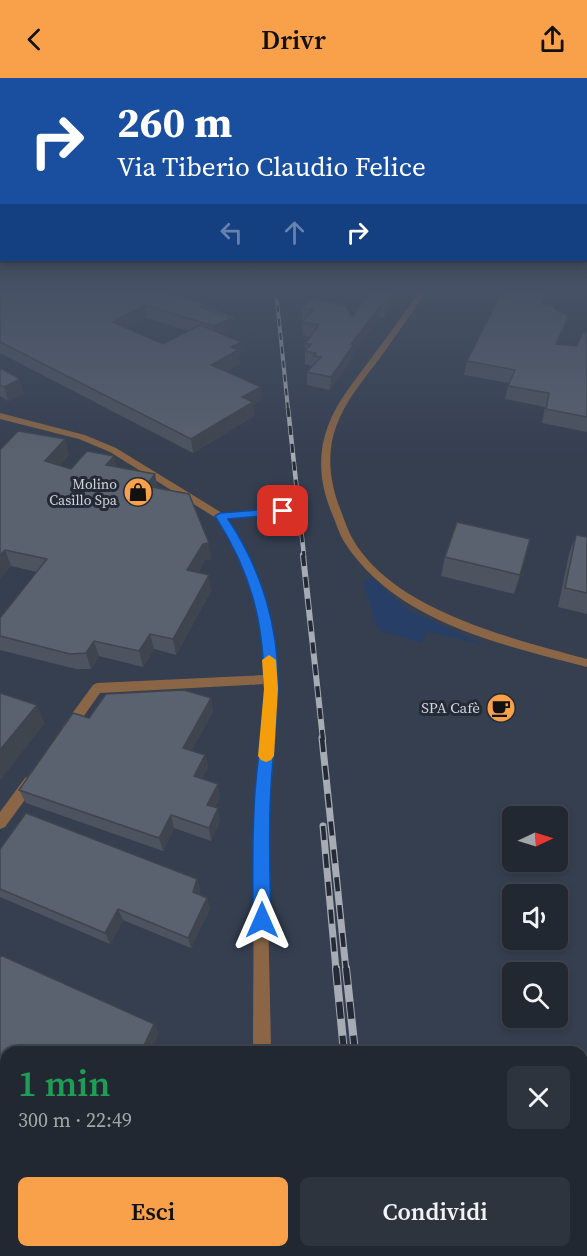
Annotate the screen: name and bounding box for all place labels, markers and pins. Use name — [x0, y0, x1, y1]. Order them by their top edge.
place label: Molino Casillo Spa — [49, 474, 118, 510]
shop icon: Molino Casillo Spa — [122, 476, 154, 508]
pin — [257, 485, 308, 536]
cafe icon: SPA Cafè — [485, 692, 517, 724]
place label: SPA Cafè — [421, 697, 480, 718]

